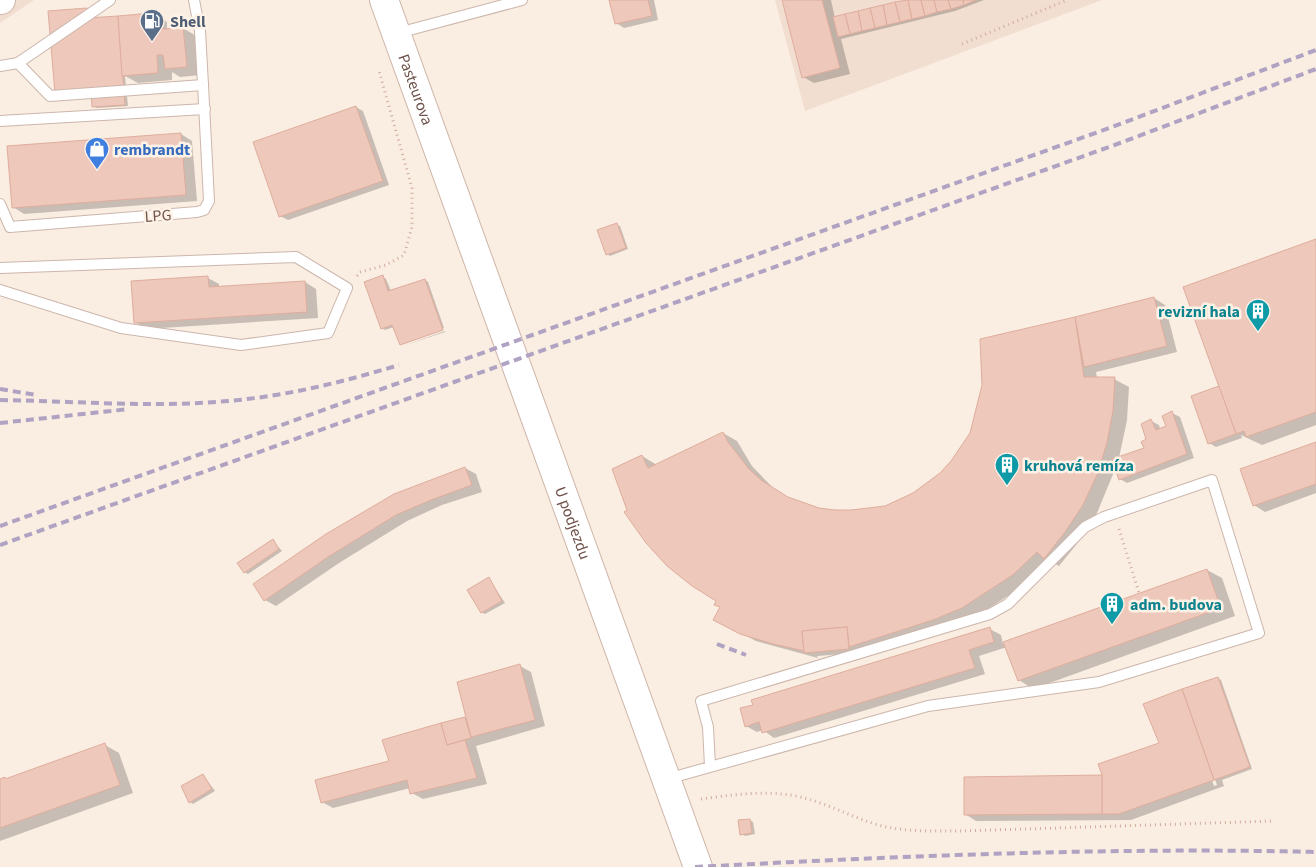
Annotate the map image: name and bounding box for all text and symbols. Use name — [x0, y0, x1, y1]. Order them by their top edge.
fuel station icon: Shell — [139, 8, 165, 42]
place label: Shell — [170, 11, 206, 33]
street label: Pasteurova — [392, 51, 438, 128]
shop icon: rembrandt — [84, 136, 110, 170]
place label: rembrandt — [114, 139, 190, 161]
street label: LPG — [144, 204, 172, 228]
building icon: revizní hala — [1245, 298, 1271, 332]
place label: revizní hala — [1158, 301, 1240, 323]
building icon: kruhová remíza — [994, 452, 1020, 486]
place label: kruhová remíza — [1024, 455, 1134, 477]
street label: U podjezdu — [549, 484, 596, 563]
building icon: adm. budova — [1099, 591, 1125, 625]
place label: adm. budova — [1130, 594, 1222, 616]

